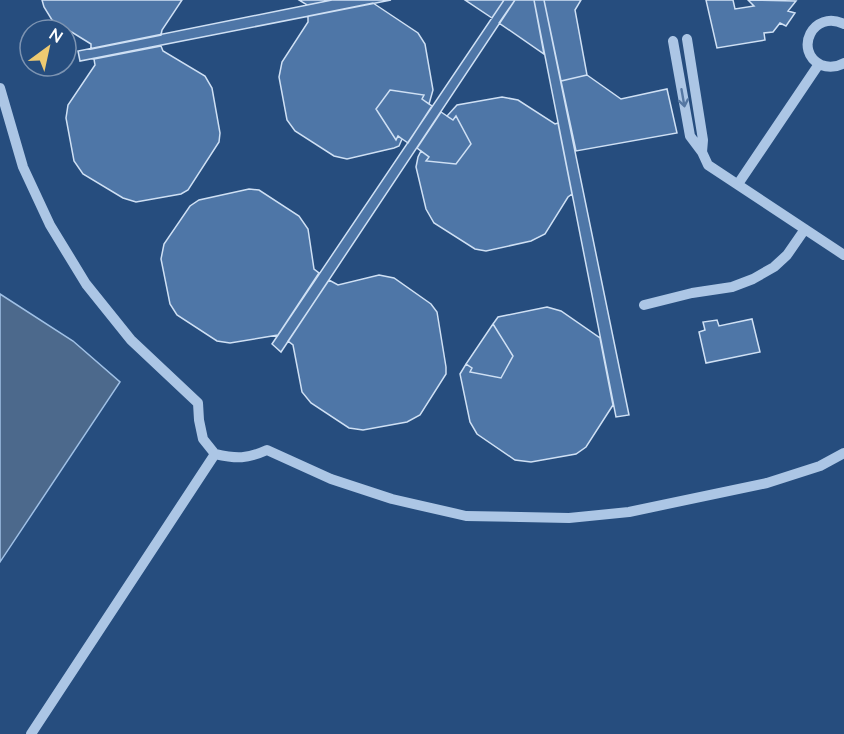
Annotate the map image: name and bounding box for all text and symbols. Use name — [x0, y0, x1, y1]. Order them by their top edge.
north arrow — [18, 18, 78, 78]
text: N — [46, 24, 67, 46]
one-way arrow — [678, 88, 689, 108]

